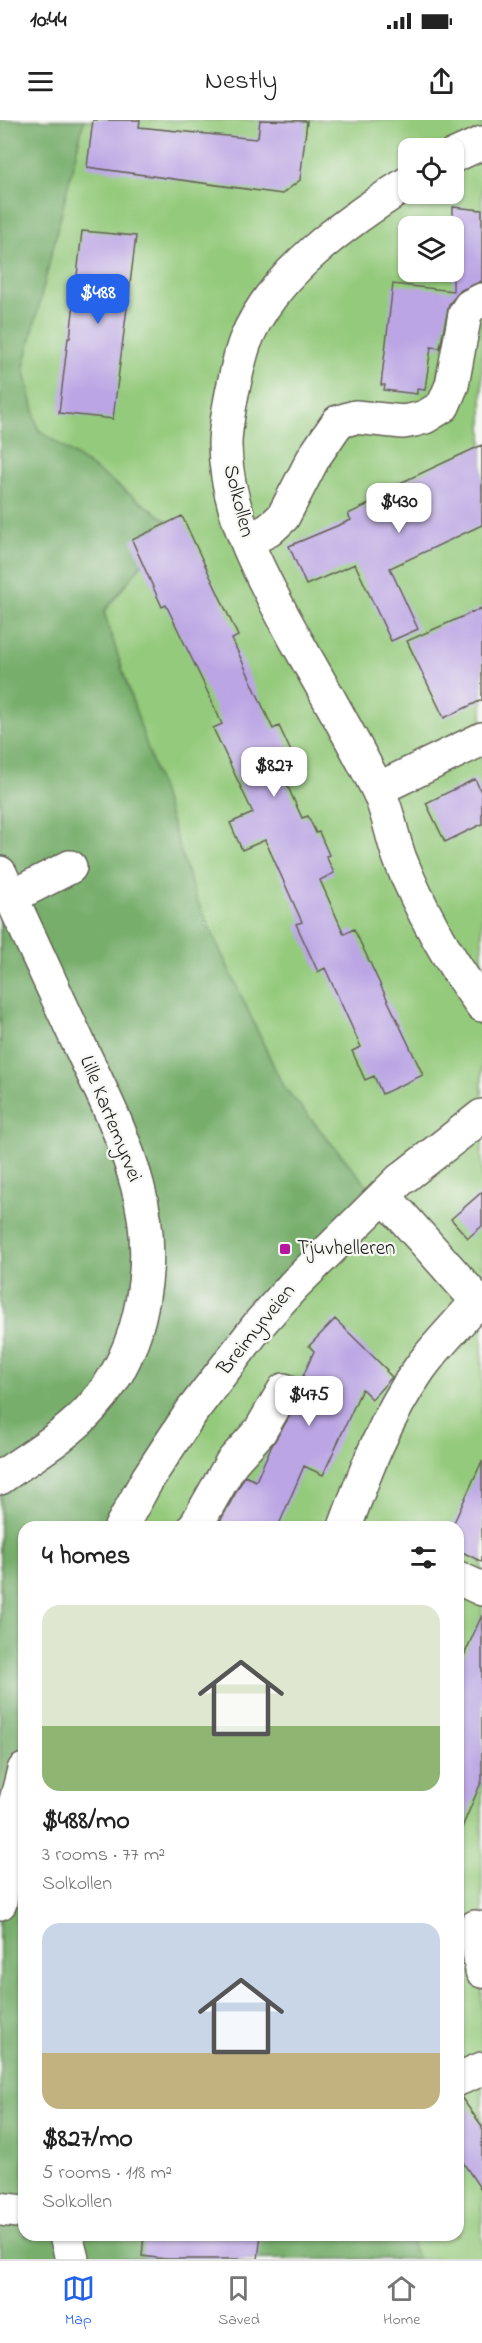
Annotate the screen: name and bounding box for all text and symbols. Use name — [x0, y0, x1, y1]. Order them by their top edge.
text: 10:44 — [30, 5, 67, 37]
text: Nestly — [205, 62, 277, 101]
icon: menu — [24, 65, 57, 98]
icon: share — [425, 65, 458, 98]
map controls — [398, 138, 464, 282]
button: locate — [398, 138, 464, 204]
button: layers — [398, 216, 464, 282]
pin: $488 — [62, 274, 134, 325]
text: $488 — [80, 279, 116, 308]
street label: Solkollen — [215, 462, 261, 540]
pin: $430 — [363, 483, 435, 534]
text: $430 — [380, 488, 418, 517]
pin: $827 — [238, 747, 310, 798]
text: $827 — [255, 752, 293, 781]
street label: Lille Kartemyrvei — [69, 1051, 149, 1188]
place label: Tjuvhelleren — [297, 1234, 395, 1264]
marker: Tjuvhelleren — [278, 1242, 292, 1256]
street label: Breimyrveien — [210, 1278, 305, 1384]
pin: $475 — [273, 1376, 345, 1427]
text: $475 — [289, 1381, 329, 1410]
text: 4 homes — [42, 1538, 130, 1576]
icon: filters — [407, 1541, 440, 1574]
icon: home — [187, 1644, 295, 1752]
text: $488/mo — [42, 1803, 130, 1841]
text: 3 rooms · 77 m² — [42, 1841, 165, 1870]
text: Solkollen — [42, 1870, 112, 1899]
icon: home — [187, 1962, 295, 2070]
text: $827/mo — [42, 2121, 133, 2159]
text: 5 rooms · 118 m² — [42, 2159, 172, 2188]
text: Solkollen — [42, 2188, 112, 2217]
tab: Map — [62, 2272, 95, 2332]
tab: Saved — [218, 2272, 260, 2332]
tab: Home — [383, 2272, 420, 2332]

